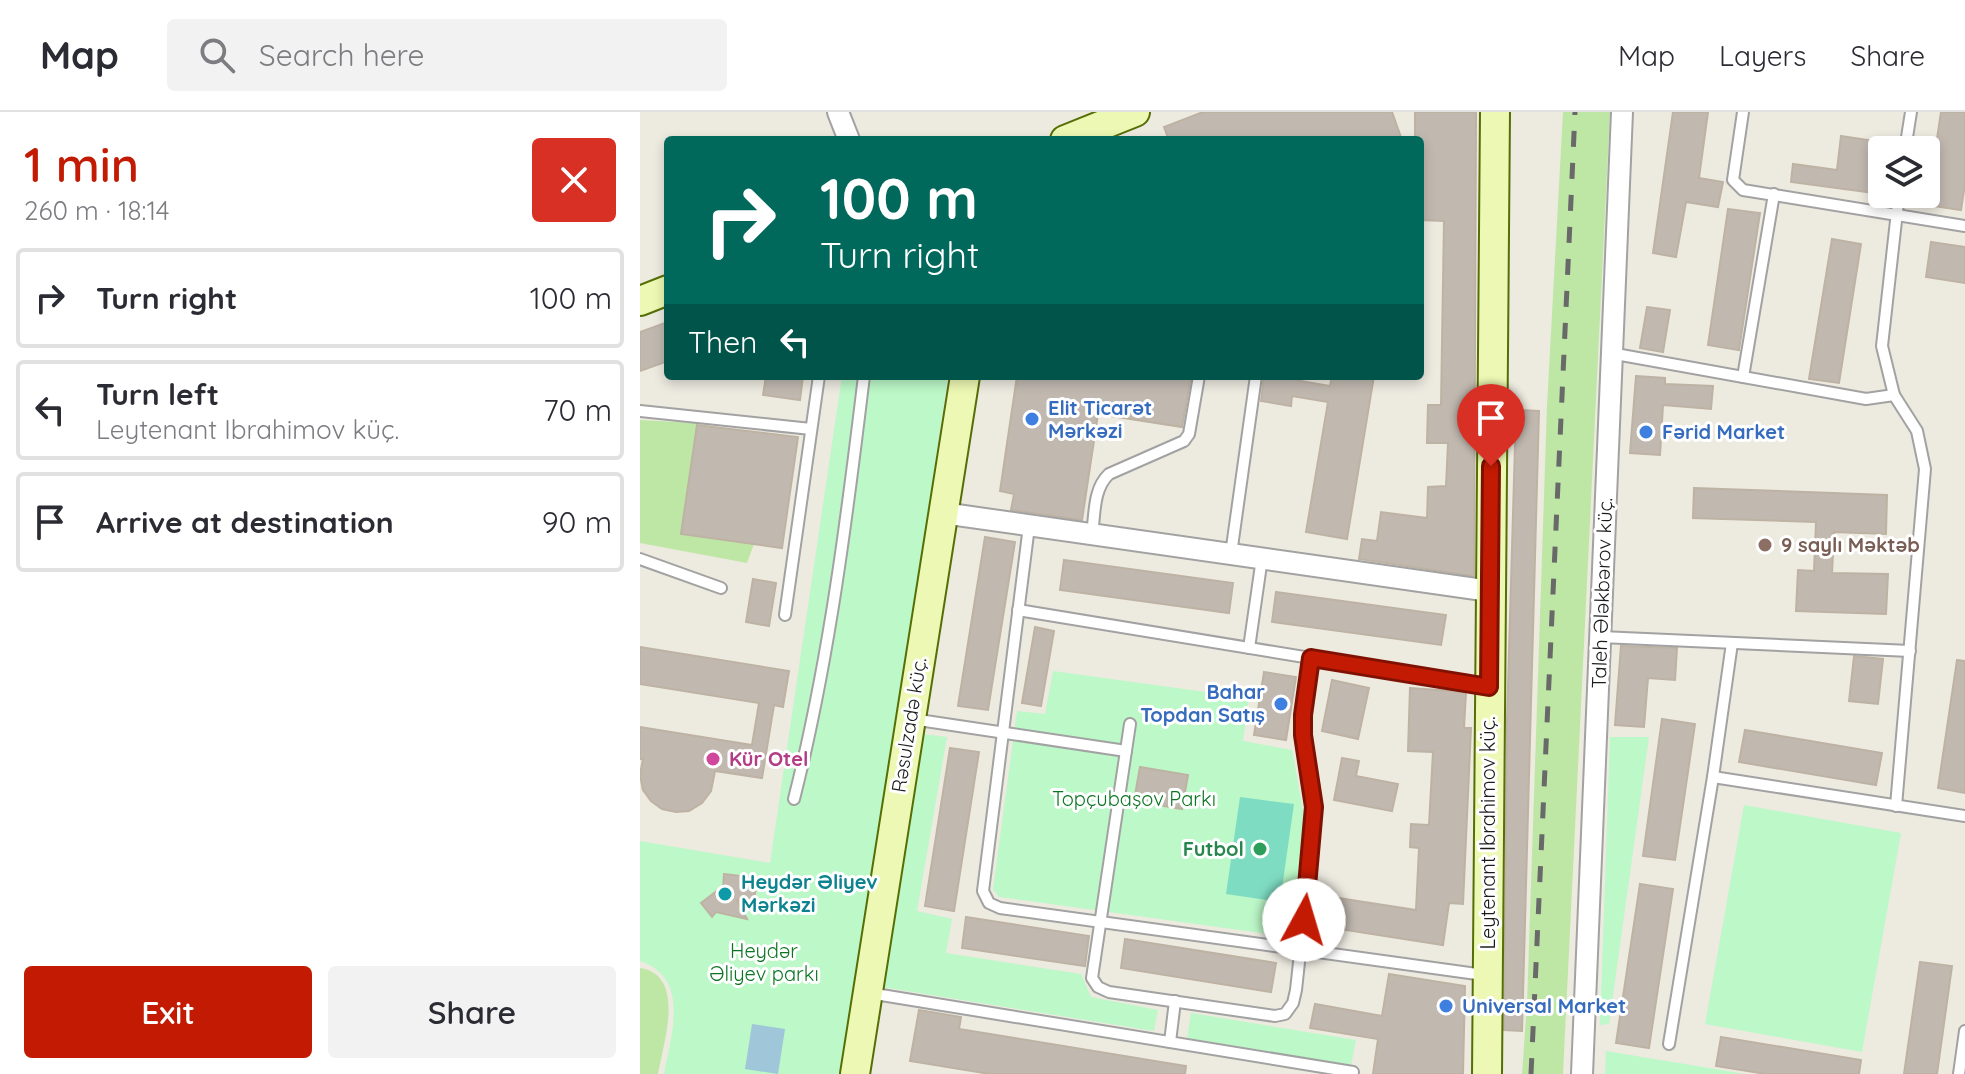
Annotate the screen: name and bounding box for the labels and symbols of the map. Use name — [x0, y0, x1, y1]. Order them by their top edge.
pin — [1457, 384, 1525, 466]
place label: Elit Ticarət Mərkəzi — [1048, 395, 1152, 443]
marker: Elit Ticarət Mərkəzi — [1023, 410, 1041, 428]
place label: Fərid Market — [1662, 419, 1785, 444]
marker: Fərid Market — [1637, 423, 1655, 441]
street label: Taleh Ələkbərov küç. — [1586, 497, 1617, 689]
place label: 9 saylı Məktəb — [1781, 532, 1920, 557]
marker: 9 saylı Məktəb — [1756, 536, 1774, 554]
street label: Rəsulzadə küç. — [885, 656, 932, 794]
place label: Bahar Topdan Satış — [1140, 679, 1265, 727]
marker: Bahar Topdan Satış — [1272, 695, 1290, 713]
street label: Leytenant Ibrahimov küç. — [1475, 716, 1500, 950]
place label: Kür Otel — [729, 746, 808, 771]
marker: Kür Otel — [704, 750, 722, 768]
park label: Topçubaşov Parkı — [1052, 786, 1216, 811]
place label: Futbol — [1183, 836, 1244, 861]
marker: Futbol — [1251, 840, 1269, 858]
place label: Heydər Əliyev Mərkəzi — [741, 869, 878, 917]
position arrow — [1262, 878, 1346, 962]
marker: Heydər Əliyev Mərkəzi — [716, 885, 734, 903]
park label: Heydər Əliyev parkı — [709, 938, 819, 986]
place label: Universal Market — [1462, 993, 1626, 1018]
marker: Universal Market — [1437, 997, 1455, 1015]

